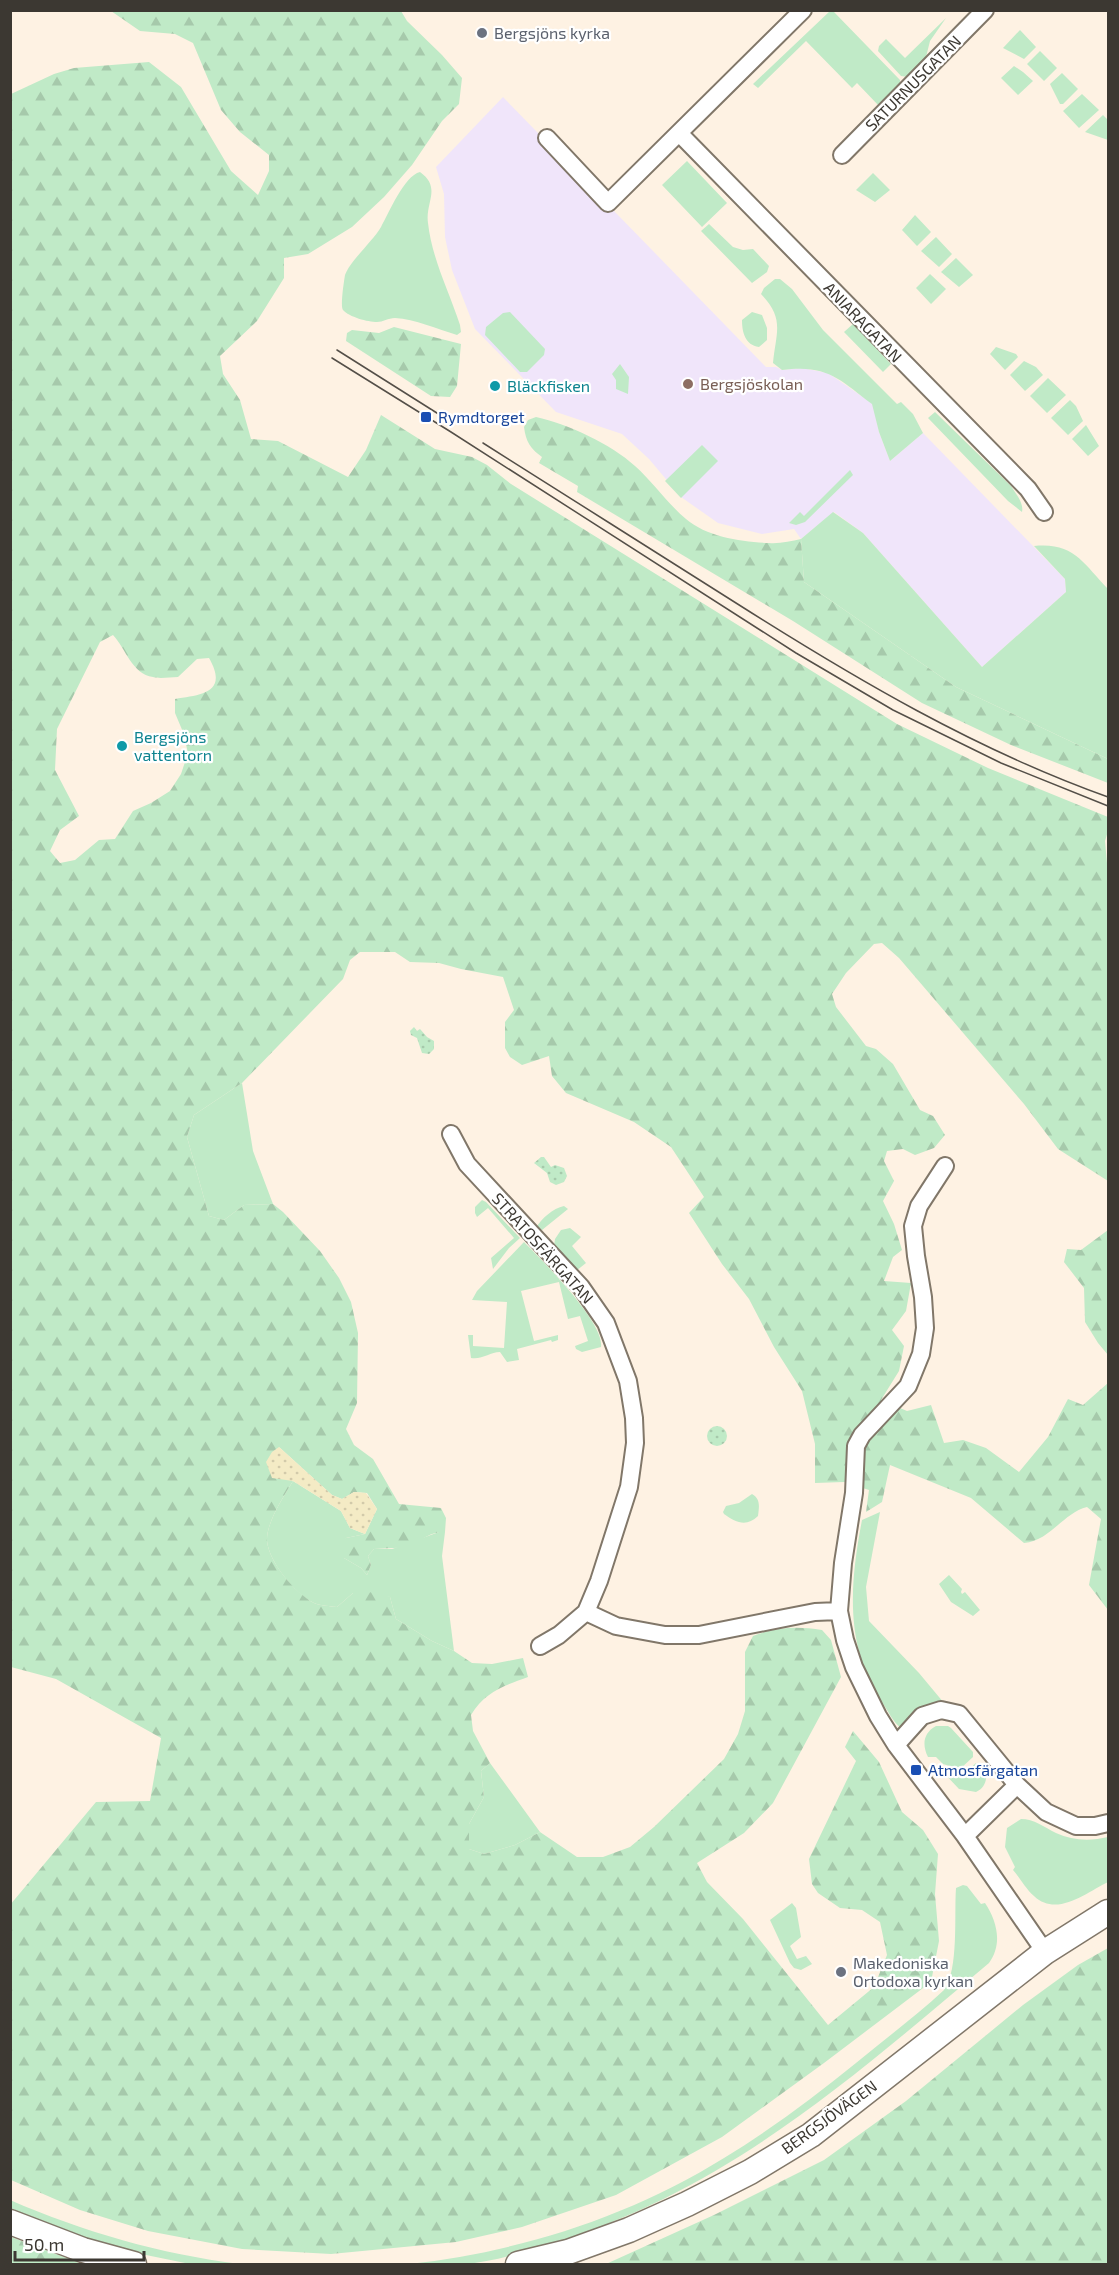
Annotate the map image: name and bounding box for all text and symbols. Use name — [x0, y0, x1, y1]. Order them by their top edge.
place label: Bergsjöns kyrka — [494, 23, 610, 43]
marker: Bergsjöns kyrka — [475, 26, 489, 40]
street label: SATURNUSGATAN — [861, 31, 964, 134]
street label: ANIARAGATAN — [820, 278, 906, 366]
place label: Bergsjöskolan — [700, 374, 803, 394]
place label: Bläckfisken — [507, 376, 590, 395]
marker: Bergsjöskolan — [681, 377, 695, 391]
marker: Bläckfisken — [488, 379, 502, 393]
place label: Rymdtorget — [438, 407, 525, 426]
marker: Rymdtorget — [419, 410, 433, 424]
place label: Bergsjöns vattentorn — [134, 727, 212, 764]
marker: Bergsjöns vattentorn — [115, 739, 129, 753]
street label: STRATOSFÄRGATAN — [489, 1188, 598, 1307]
place label: Atmosfärgatan — [928, 1760, 1038, 1779]
marker: Atmosfärgatan — [909, 1763, 923, 1777]
place label: Makedoniska Ortodoxa kyrkan — [853, 1953, 973, 1990]
marker: Makedoniska Ortodoxa kyrkan — [834, 1965, 848, 1979]
street label: BERGSJÖVÄGEN — [777, 2076, 880, 2158]
scale bar — [15, 2224, 144, 2262]
text: 50 m — [24, 2233, 64, 2255]

